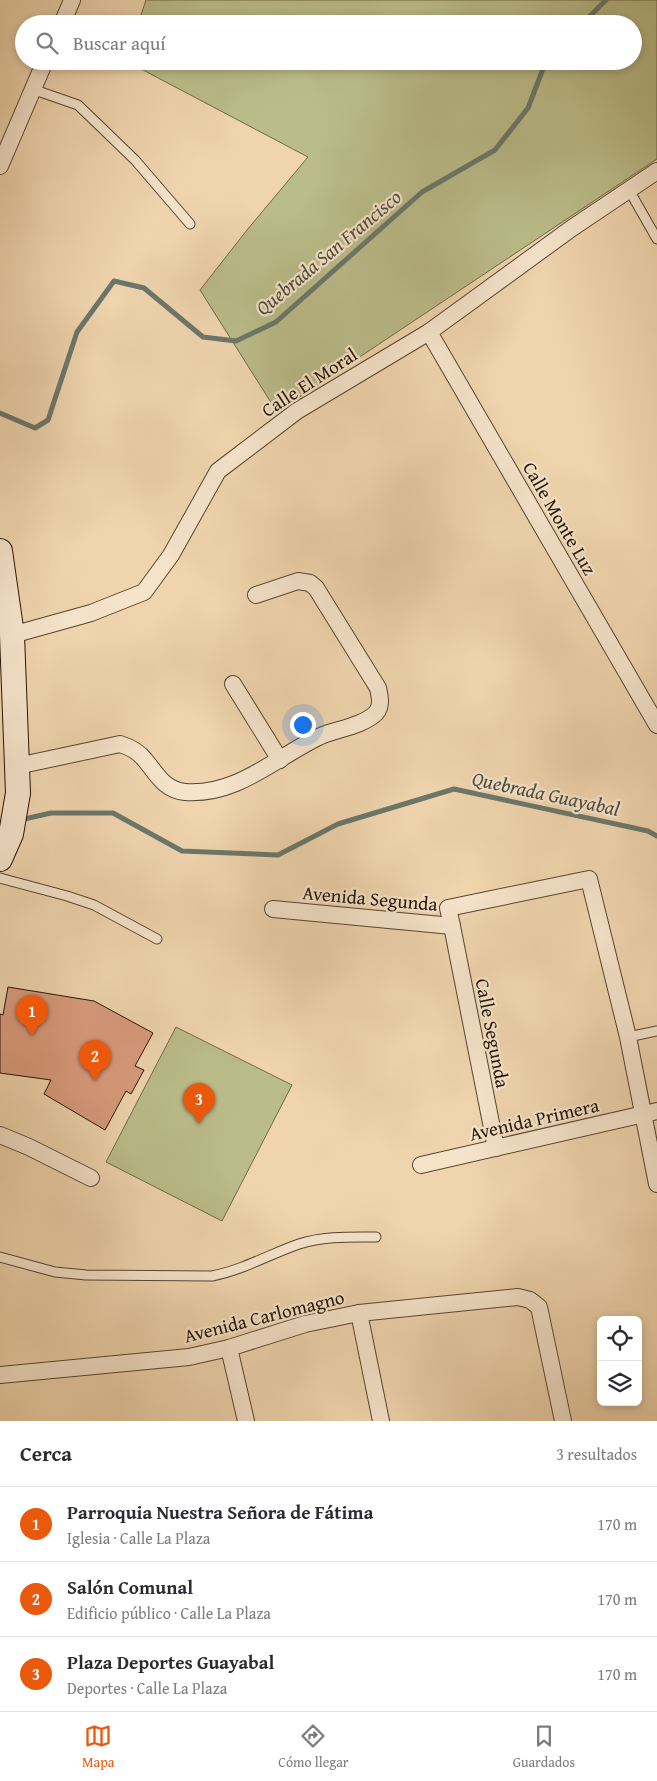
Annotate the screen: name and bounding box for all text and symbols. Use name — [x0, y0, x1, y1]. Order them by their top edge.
search box — [15, 15, 642, 70]
icon: search — [33, 29, 61, 57]
text: Buscar aquí — [73, 29, 166, 57]
water label: Quebrada San Francisco — [249, 182, 408, 322]
street label: Calle El Moral — [255, 340, 363, 424]
street label: Calle Monte Luz — [516, 456, 604, 580]
your location — [290, 712, 316, 738]
water label: Quebrada Guayabal — [470, 763, 622, 823]
street label: Avenida Segunda — [301, 878, 439, 918]
street label: Calle Segunda — [469, 976, 517, 1090]
pin: 1 — [16, 995, 48, 1036]
pin: 2 — [79, 1040, 111, 1081]
pin: 3 — [183, 1083, 215, 1124]
street label: Avenida Primera — [466, 1090, 602, 1148]
street label: Avenida Carlomagno — [181, 1283, 347, 1349]
map controls — [597, 1316, 642, 1406]
button: locate — [597, 1316, 642, 1361]
button: layers — [597, 1361, 642, 1406]
text: Cerca — [20, 1438, 72, 1469]
text: 3 resultados — [556, 1442, 637, 1466]
text: Parroquia Nuestra Señora de Fátima — [67, 1498, 373, 1526]
text: 1 — [32, 1512, 40, 1536]
text: 170 m — [597, 1512, 637, 1536]
text: Iglesia · Calle La Plaza — [67, 1526, 210, 1550]
text: Salón Comunal — [67, 1573, 193, 1601]
text: 2 — [32, 1587, 40, 1611]
text: 170 m — [597, 1587, 637, 1611]
text: Edificio público · Calle La Plaza — [67, 1601, 271, 1625]
text: Plaza Deportes Guayabal — [67, 1648, 274, 1676]
text: 3 — [32, 1662, 40, 1686]
text: 170 m — [597, 1662, 637, 1686]
text: Deportes · Calle La Plaza — [67, 1676, 227, 1700]
tab: Mapa — [82, 1722, 114, 1772]
tab: Cómo llegar — [278, 1722, 349, 1772]
tab: Guardados — [513, 1722, 575, 1772]

